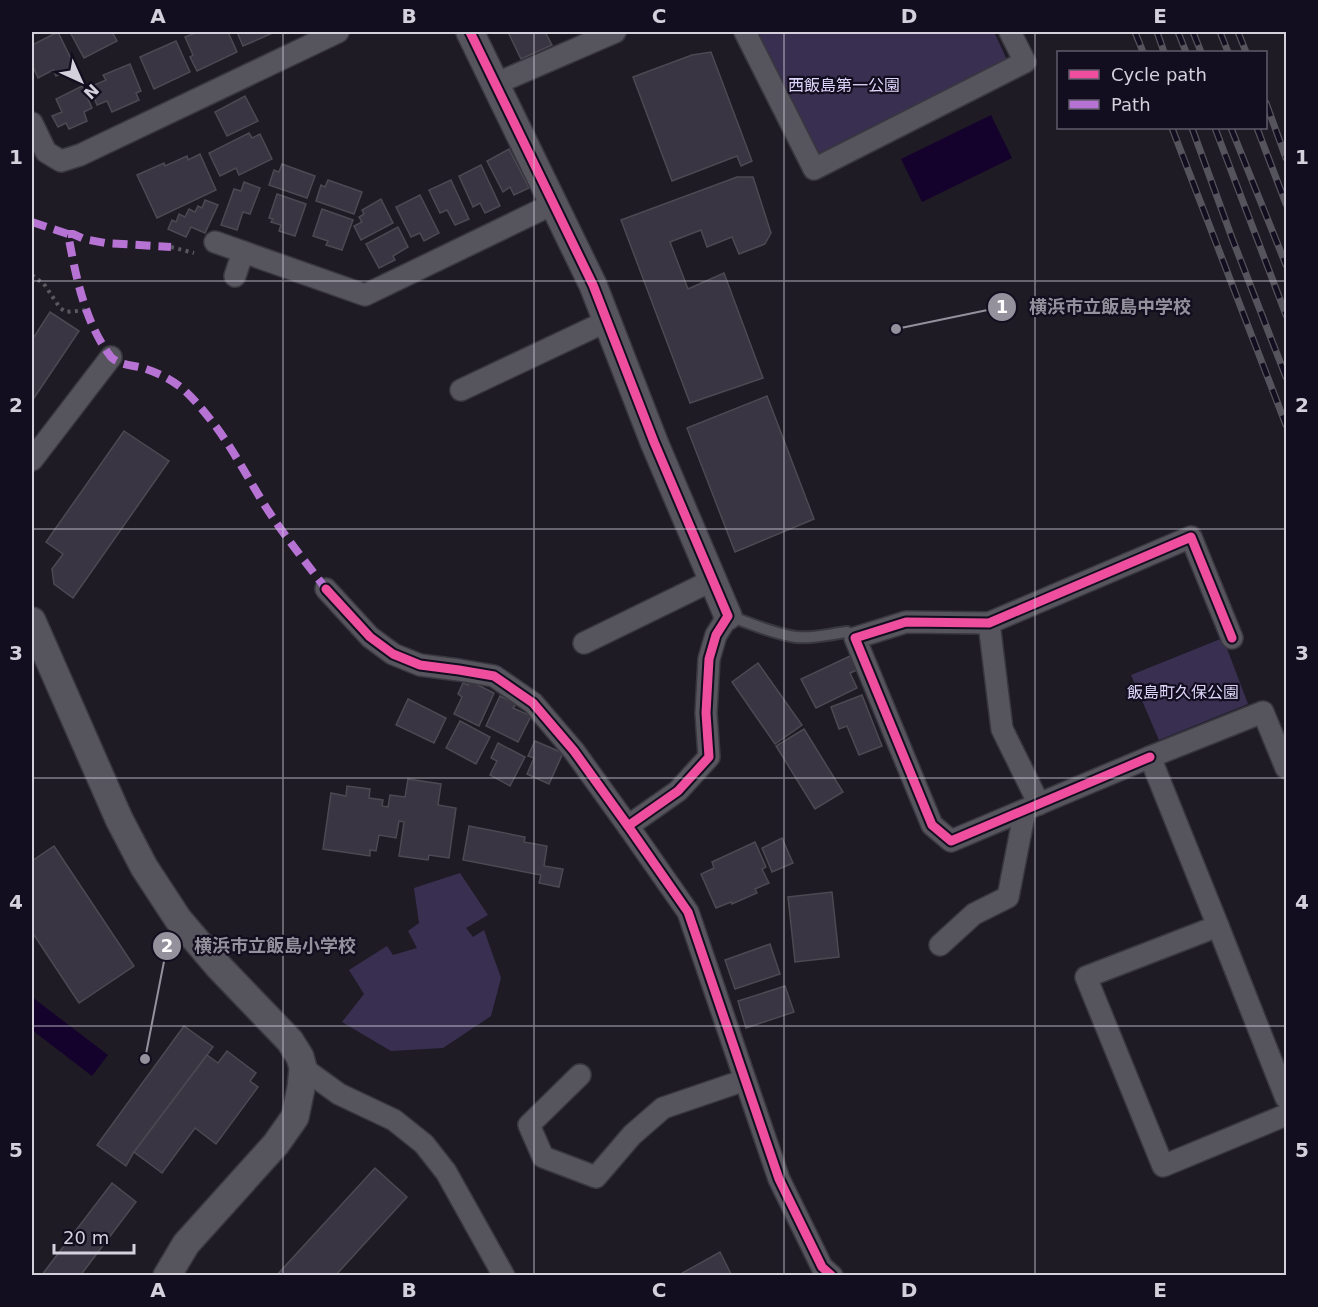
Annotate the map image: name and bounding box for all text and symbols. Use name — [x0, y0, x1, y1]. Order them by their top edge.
text: A — [150, 4, 166, 28]
text: B — [401, 4, 417, 28]
text: C — [652, 4, 666, 28]
text: D — [901, 4, 917, 28]
text: E — [1153, 4, 1167, 28]
north arrow — [51, 51, 111, 111]
legend — [1057, 51, 1267, 129]
text: Cycle path — [1111, 64, 1207, 85]
park label: 西飯島第一公園 — [788, 76, 900, 95]
text: N — [80, 80, 103, 103]
text: Path — [1111, 94, 1151, 115]
text: 1 — [9, 145, 23, 169]
text: 1 — [1295, 145, 1309, 169]
callout: 横浜市立飯島中学校 — [987, 289, 1203, 325]
text: 1 — [996, 296, 1008, 317]
text: 横浜市立飯島中学校 — [1029, 296, 1191, 317]
text: 2 — [9, 393, 23, 417]
text: 2 — [1295, 393, 1309, 417]
text: 3 — [9, 641, 23, 665]
text: 3 — [1295, 641, 1309, 665]
park label: 飯島町久保公園 — [1127, 683, 1239, 702]
text: 4 — [9, 890, 23, 914]
text: 4 — [1295, 890, 1309, 914]
callout: 横浜市立飯島小学校 — [152, 928, 368, 964]
text: 2 — [161, 935, 173, 956]
text: 横浜市立飯島小学校 — [194, 935, 356, 956]
text: 5 — [9, 1138, 23, 1162]
text: 5 — [1295, 1138, 1309, 1162]
scale bar — [54, 1217, 134, 1255]
text: 20 m — [63, 1227, 109, 1248]
text: A — [150, 1278, 166, 1302]
text: B — [401, 1278, 417, 1302]
text: C — [652, 1278, 666, 1302]
text: D — [901, 1278, 917, 1302]
text: E — [1153, 1278, 1167, 1302]

